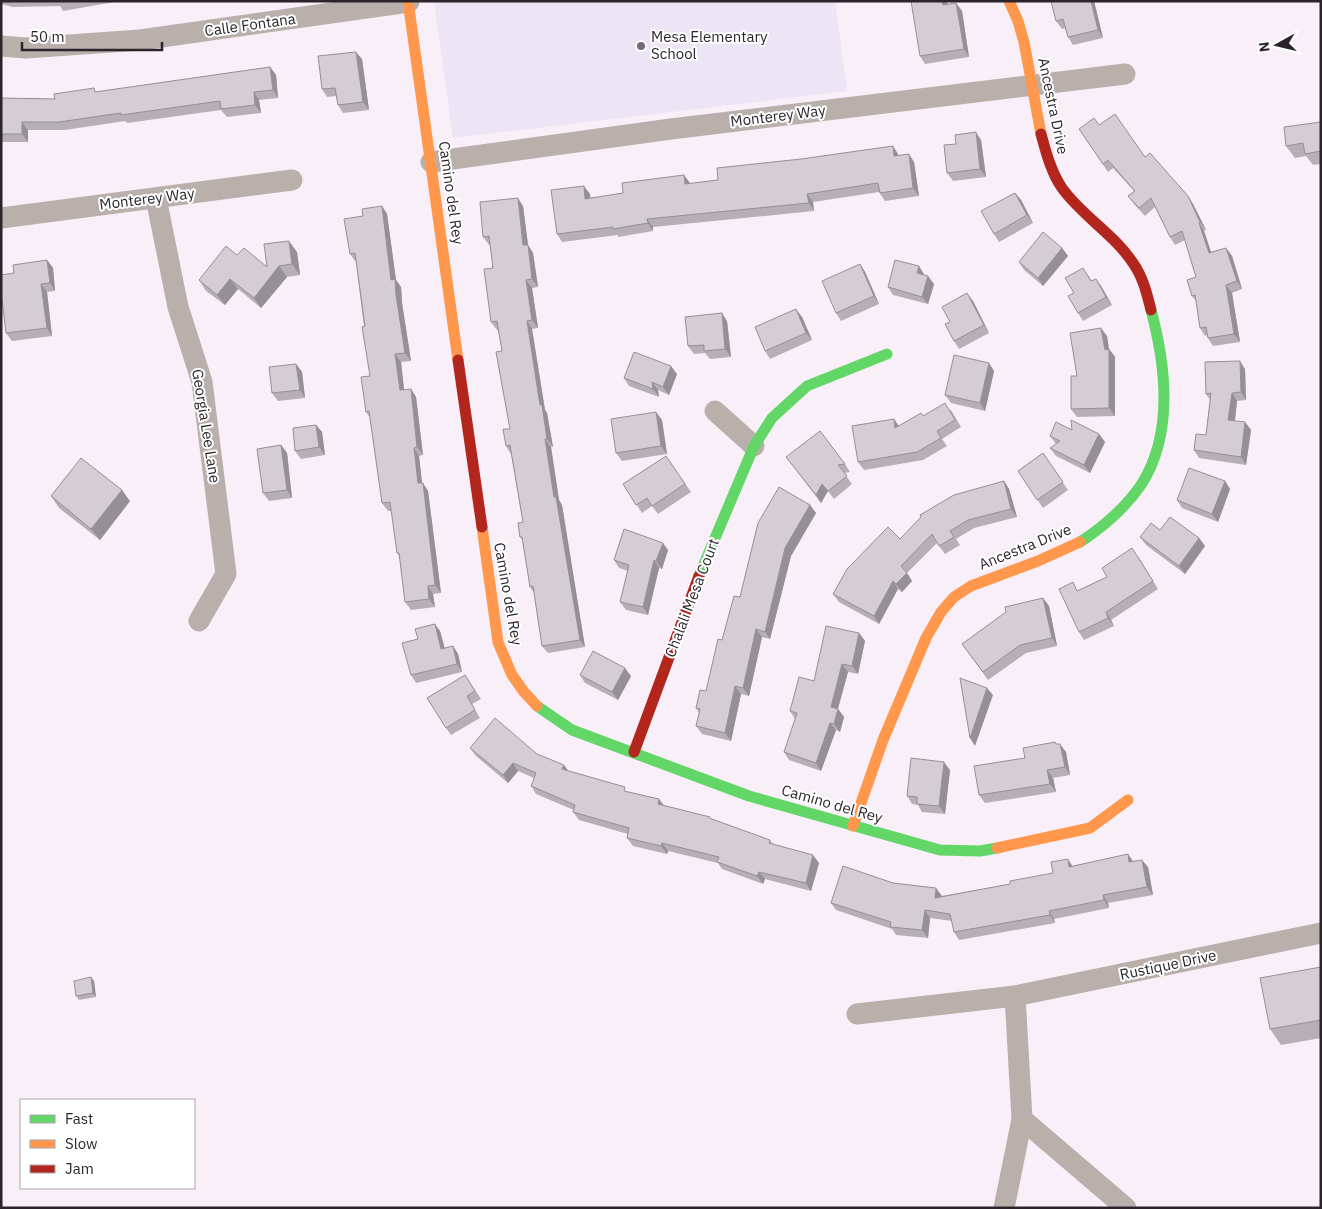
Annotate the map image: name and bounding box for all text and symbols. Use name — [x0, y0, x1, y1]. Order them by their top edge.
street label: Calle Fontana — [203, 9, 297, 40]
scale bar — [22, 20, 162, 52]
north arrow — [1252, 20, 1302, 70]
text: 50 m — [30, 27, 65, 46]
place label: Mesa Elementary School — [651, 27, 768, 63]
marker: Mesa Elementary School — [635, 40, 647, 52]
text: N — [1255, 41, 1274, 53]
street label: Ancestra Drive — [1034, 56, 1073, 156]
street label: Monterey Way — [729, 100, 827, 131]
street label: Camino del Rey — [435, 140, 468, 246]
street label: Monterey Way — [98, 183, 196, 214]
street label: Georgia Lee Lane — [188, 368, 225, 484]
street label: Ancestra Drive — [976, 519, 1074, 574]
street label: Chalali Mesa Court — [660, 536, 723, 660]
street label: Camino del Rey — [490, 541, 527, 647]
street label: Camino del Rey — [779, 780, 885, 827]
street label: Rustique Drive — [1118, 945, 1218, 984]
legend — [20, 1099, 195, 1189]
text: Fast — [65, 1109, 93, 1128]
text: Slow — [65, 1134, 98, 1153]
text: Jam — [65, 1159, 94, 1178]

